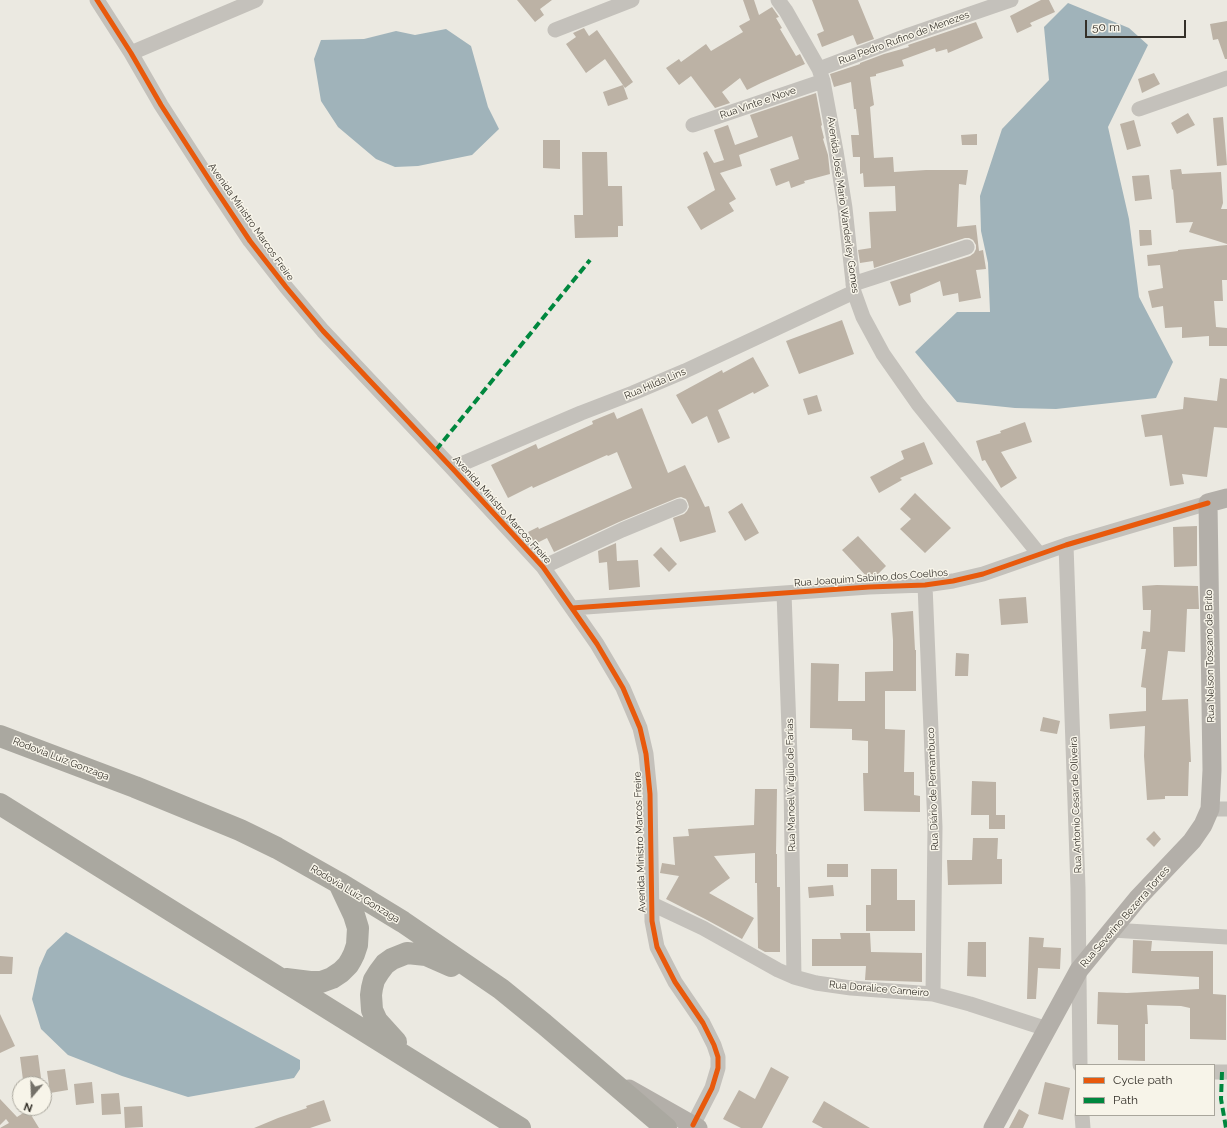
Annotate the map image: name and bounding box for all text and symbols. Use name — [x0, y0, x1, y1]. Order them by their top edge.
street label: Rua Pedro Rufino de Menezes — [837, 9, 971, 67]
scale bar — [1087, 12, 1188, 38]
text: 50 m — [1092, 20, 1120, 34]
street label: Rua Vinte e Nove — [718, 84, 798, 122]
street label: Avenida José Mario Wanderley Gomes — [825, 116, 861, 294]
street label: Avenida Ministro Marcos Freire — [206, 161, 296, 283]
street label: Rua Hilda Lins — [622, 366, 688, 402]
street label: Avenida Ministro Marcos Freire — [450, 454, 554, 566]
street label: Rua Joaquim Sabino dos Coelhos — [794, 567, 948, 589]
street label: Rua Nelson Toscano de Brito — [1203, 589, 1217, 723]
street label: Rua Manoel Virgilio de Farias — [784, 718, 798, 852]
street label: Rua Diário de Pernambuco — [925, 727, 941, 851]
street label: Rodovia Luiz Gonzaga — [11, 735, 111, 783]
street label: Rua Antonio Cesar de Oliveira — [1068, 736, 1084, 874]
street label: Avenida Ministro Marcos Freire — [632, 771, 648, 913]
street label: Rodovia Luiz Gonzaga — [308, 863, 402, 925]
street label: Rua Severino Bezerra Torres — [1078, 864, 1172, 970]
street label: Rua Doralice Carneiro — [829, 979, 929, 999]
legend — [1075, 1064, 1215, 1116]
text: Cycle path — [1113, 1073, 1172, 1087]
north arrow — [12, 1076, 52, 1116]
text: Path — [1113, 1093, 1138, 1107]
text: N — [22, 1099, 34, 1114]

